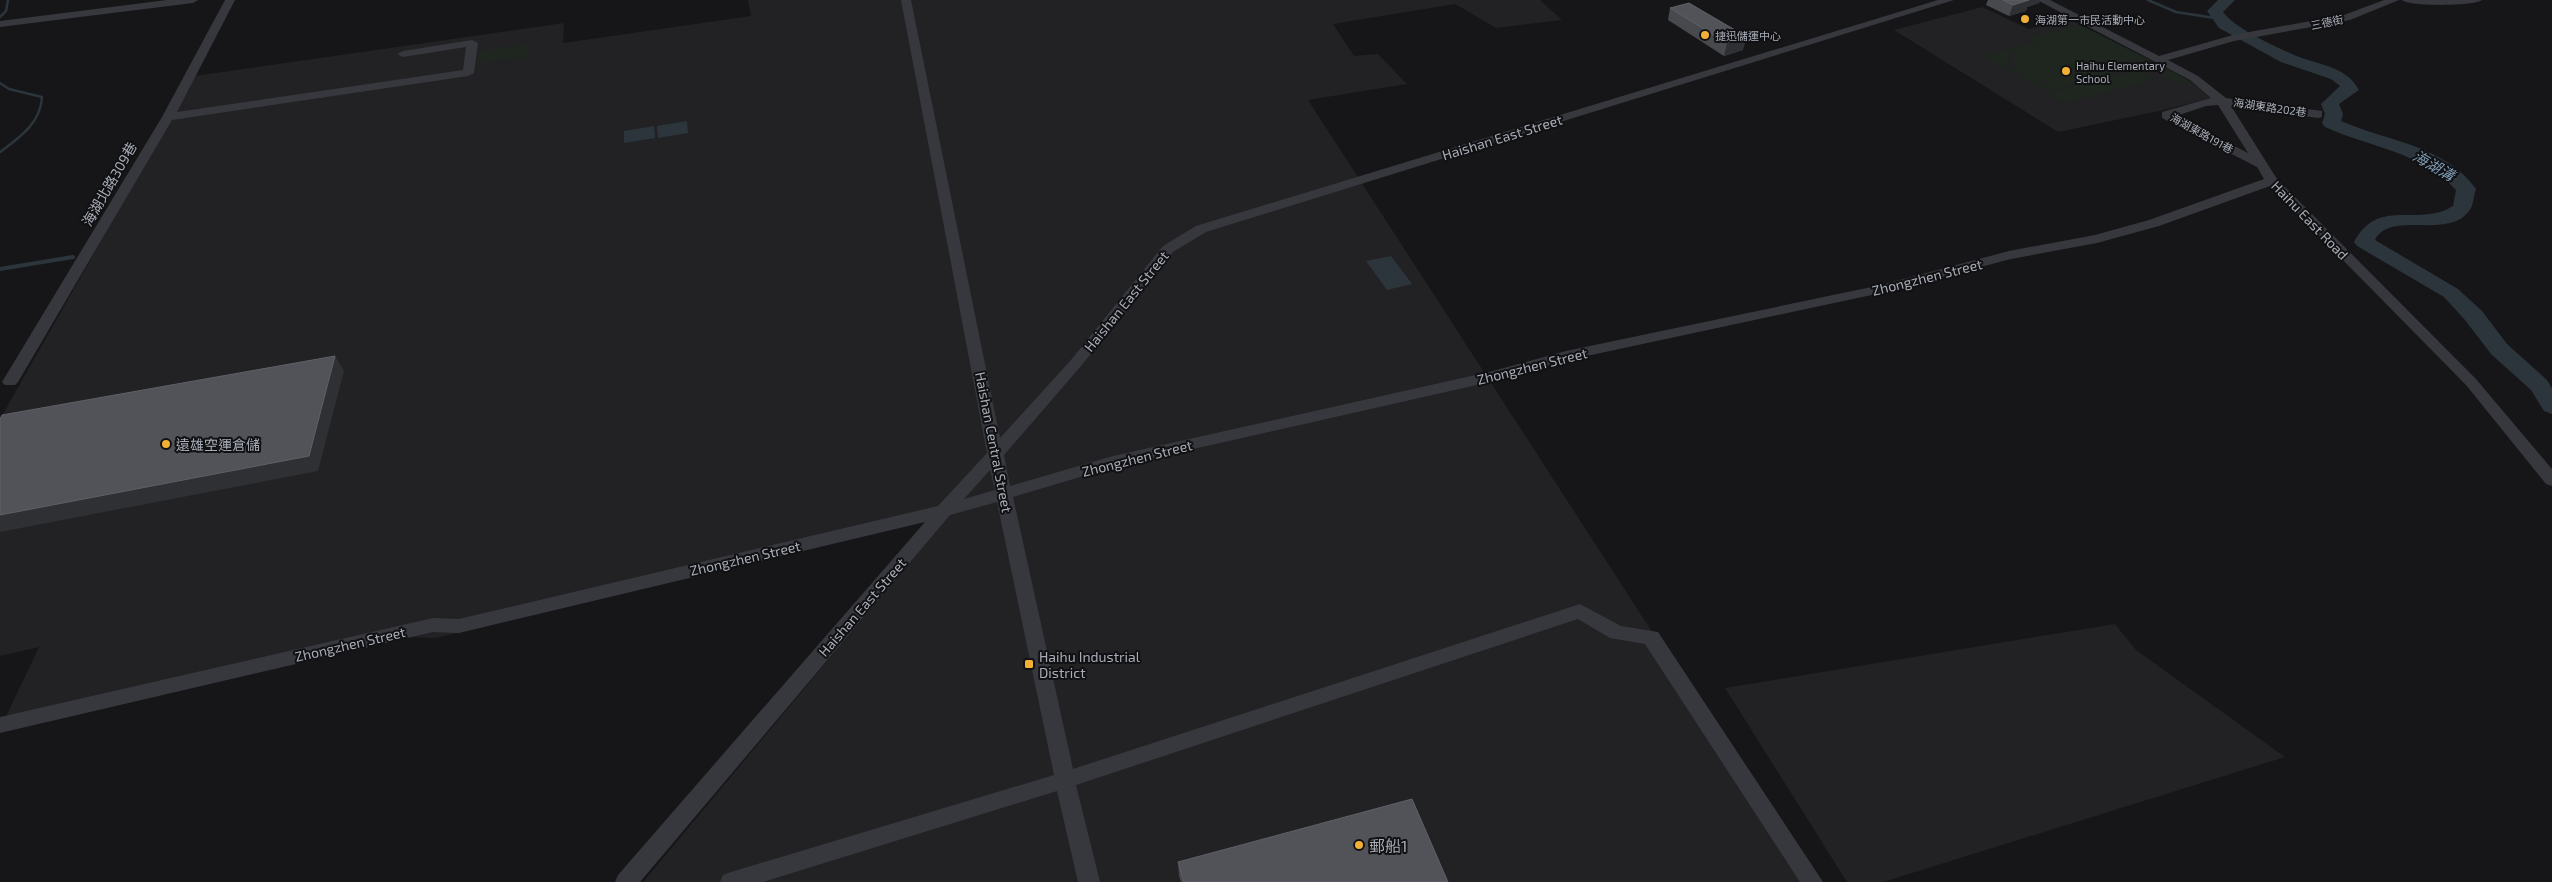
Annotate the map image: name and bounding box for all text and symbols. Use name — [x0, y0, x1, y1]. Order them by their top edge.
street label: 三德街 — [2310, 12, 2344, 32]
marker: 海湖第一市民活動中心 — [2019, 13, 2031, 25]
place label: 海湖第一市民活動中心 — [2035, 13, 2145, 26]
marker: 捷迅儲運中心 — [1699, 29, 1711, 41]
place label: 捷迅儲運中心 — [1715, 29, 1781, 42]
place label: Haihu Elementary School — [2076, 59, 2165, 85]
marker: Haihu Elementary School — [2060, 65, 2072, 77]
street label: 海湖東路202巷 — [2232, 95, 2308, 119]
street label: 海湖東路191巷 — [2168, 110, 2236, 156]
street label: Haishan East Street — [1440, 111, 1564, 163]
street label: 海湖北路309巷 — [78, 139, 140, 229]
water label: 海湖溝 — [2410, 146, 2460, 185]
street label: Haihu East Road — [2268, 177, 2352, 263]
street label: Haishan East Street — [1080, 247, 1172, 355]
street label: Zhongzhen Street — [1870, 255, 1984, 299]
street label: Zhongzhen Street — [1475, 344, 1589, 388]
street label: Haishan Central Street — [972, 370, 1016, 514]
place label: 遠雄空運倉儲 — [176, 436, 260, 453]
street label: Zhongzhen Street — [1080, 436, 1194, 480]
marker: 遠雄空運倉儲 — [160, 438, 172, 450]
street label: Zhongzhen Street — [688, 537, 802, 579]
street label: Haishan East Street — [815, 554, 909, 660]
street label: Zhongzhen Street — [293, 623, 407, 665]
place label: Haihu Industrial District — [1039, 648, 1141, 681]
marker: Haihu Industrial District — [1023, 658, 1035, 670]
place label: 郵船1 — [1369, 836, 1407, 855]
marker: 郵船1 — [1353, 839, 1365, 851]

